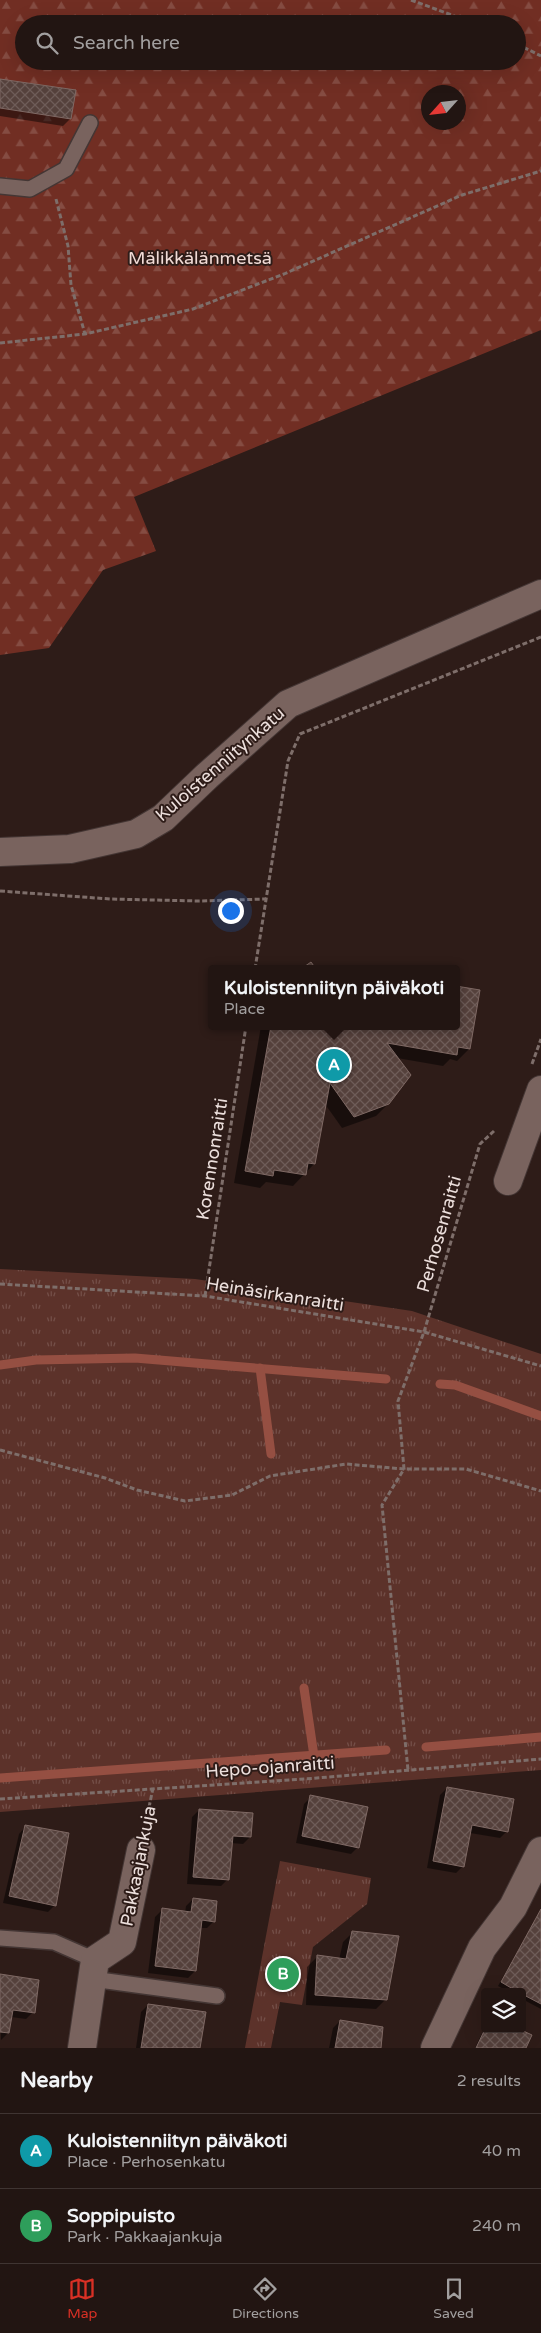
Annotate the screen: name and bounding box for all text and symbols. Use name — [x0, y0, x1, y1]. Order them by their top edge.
search box — [15, 15, 526, 70]
icon: search — [33, 29, 61, 57]
text: Search here — [73, 32, 180, 54]
north arrow — [421, 85, 466, 130]
park label: Mälikkälänmetsä — [128, 247, 272, 269]
street label: Kuloistenniitynkatu — [151, 702, 289, 826]
your location — [218, 898, 244, 924]
popup — [208, 965, 460, 1030]
text: Kuloistenniityn päiväkoti — [224, 977, 444, 999]
text: Place — [224, 999, 265, 1019]
pin: A — [318, 1046, 350, 1084]
street label: Korennonraitti — [191, 1096, 233, 1222]
street label: Perhosenraitti — [412, 1173, 466, 1295]
street label: Heinäsirkanraitti — [204, 1272, 346, 1316]
street label: Hepo-ojanraitti — [205, 1752, 335, 1782]
street label: Pakkaajankuja — [116, 1804, 160, 1928]
pin: B — [267, 1955, 299, 1993]
map controls — [481, 1988, 526, 2033]
button: layers — [481, 1988, 526, 2033]
text: Nearby — [20, 2068, 93, 2093]
text: 2 results — [457, 2071, 521, 2091]
text: Kuloistenniityn päiväkoti — [67, 2130, 287, 2152]
text: A — [30, 2141, 42, 2161]
text: 40 m — [482, 2141, 521, 2161]
text: Place · Perhosenkatu — [67, 2152, 226, 2172]
text: Soppipuisto — [67, 2205, 175, 2227]
text: B — [30, 2216, 42, 2236]
text: 240 m — [472, 2216, 521, 2236]
text: Park · Pakkaajankuja — [67, 2227, 223, 2247]
tab: Map — [67, 2275, 97, 2322]
tab: Directions — [232, 2275, 299, 2322]
tab: Saved — [433, 2275, 474, 2322]

